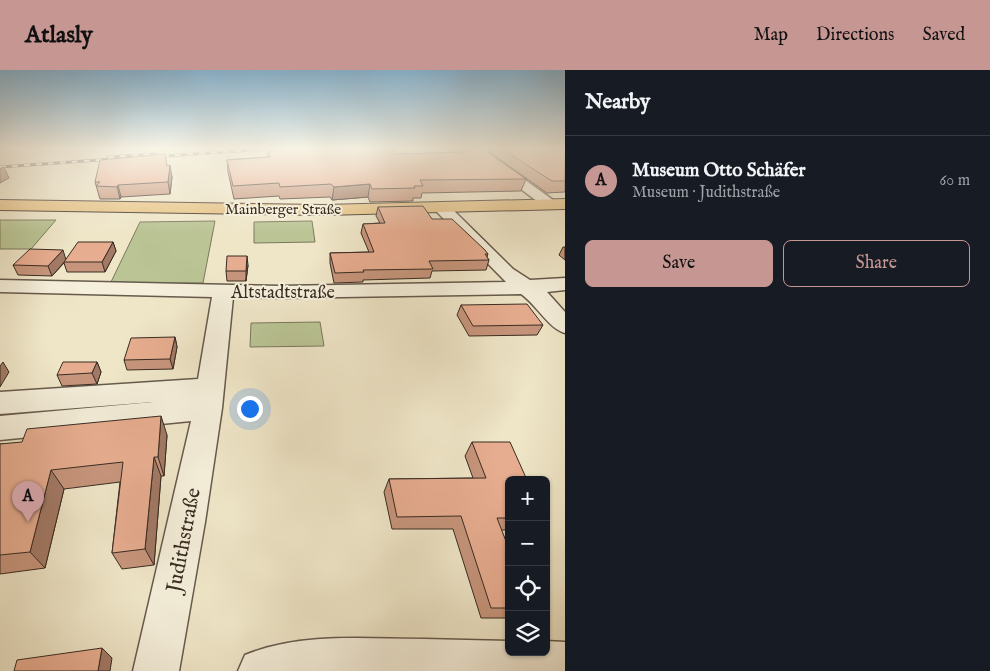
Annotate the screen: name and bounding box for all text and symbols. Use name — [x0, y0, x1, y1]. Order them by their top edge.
text: Atlasly — [25, 20, 93, 51]
text: Map — [754, 24, 788, 47]
text: Directions — [816, 24, 894, 47]
text: Saved — [922, 24, 965, 47]
text: Nearby — [585, 89, 650, 116]
text: Museum Otto Schäfer — [632, 159, 805, 183]
text: A — [596, 171, 606, 191]
text: 60 m — [940, 171, 970, 191]
text: Museum · Judithstraße — [632, 183, 780, 203]
street label: Mainberger Straße — [225, 200, 341, 219]
button: Save — [585, 240, 773, 287]
button: Share — [783, 240, 970, 287]
street label: Altstadtstraße — [230, 282, 335, 305]
your location — [237, 396, 263, 422]
map controls — [505, 476, 550, 656]
button: + — [505, 476, 550, 521]
pin: A — [12, 481, 44, 522]
street label: Judithstraße — [161, 485, 208, 597]
button: − — [505, 521, 550, 566]
button: locate — [505, 566, 550, 611]
button: layers — [505, 611, 550, 656]

